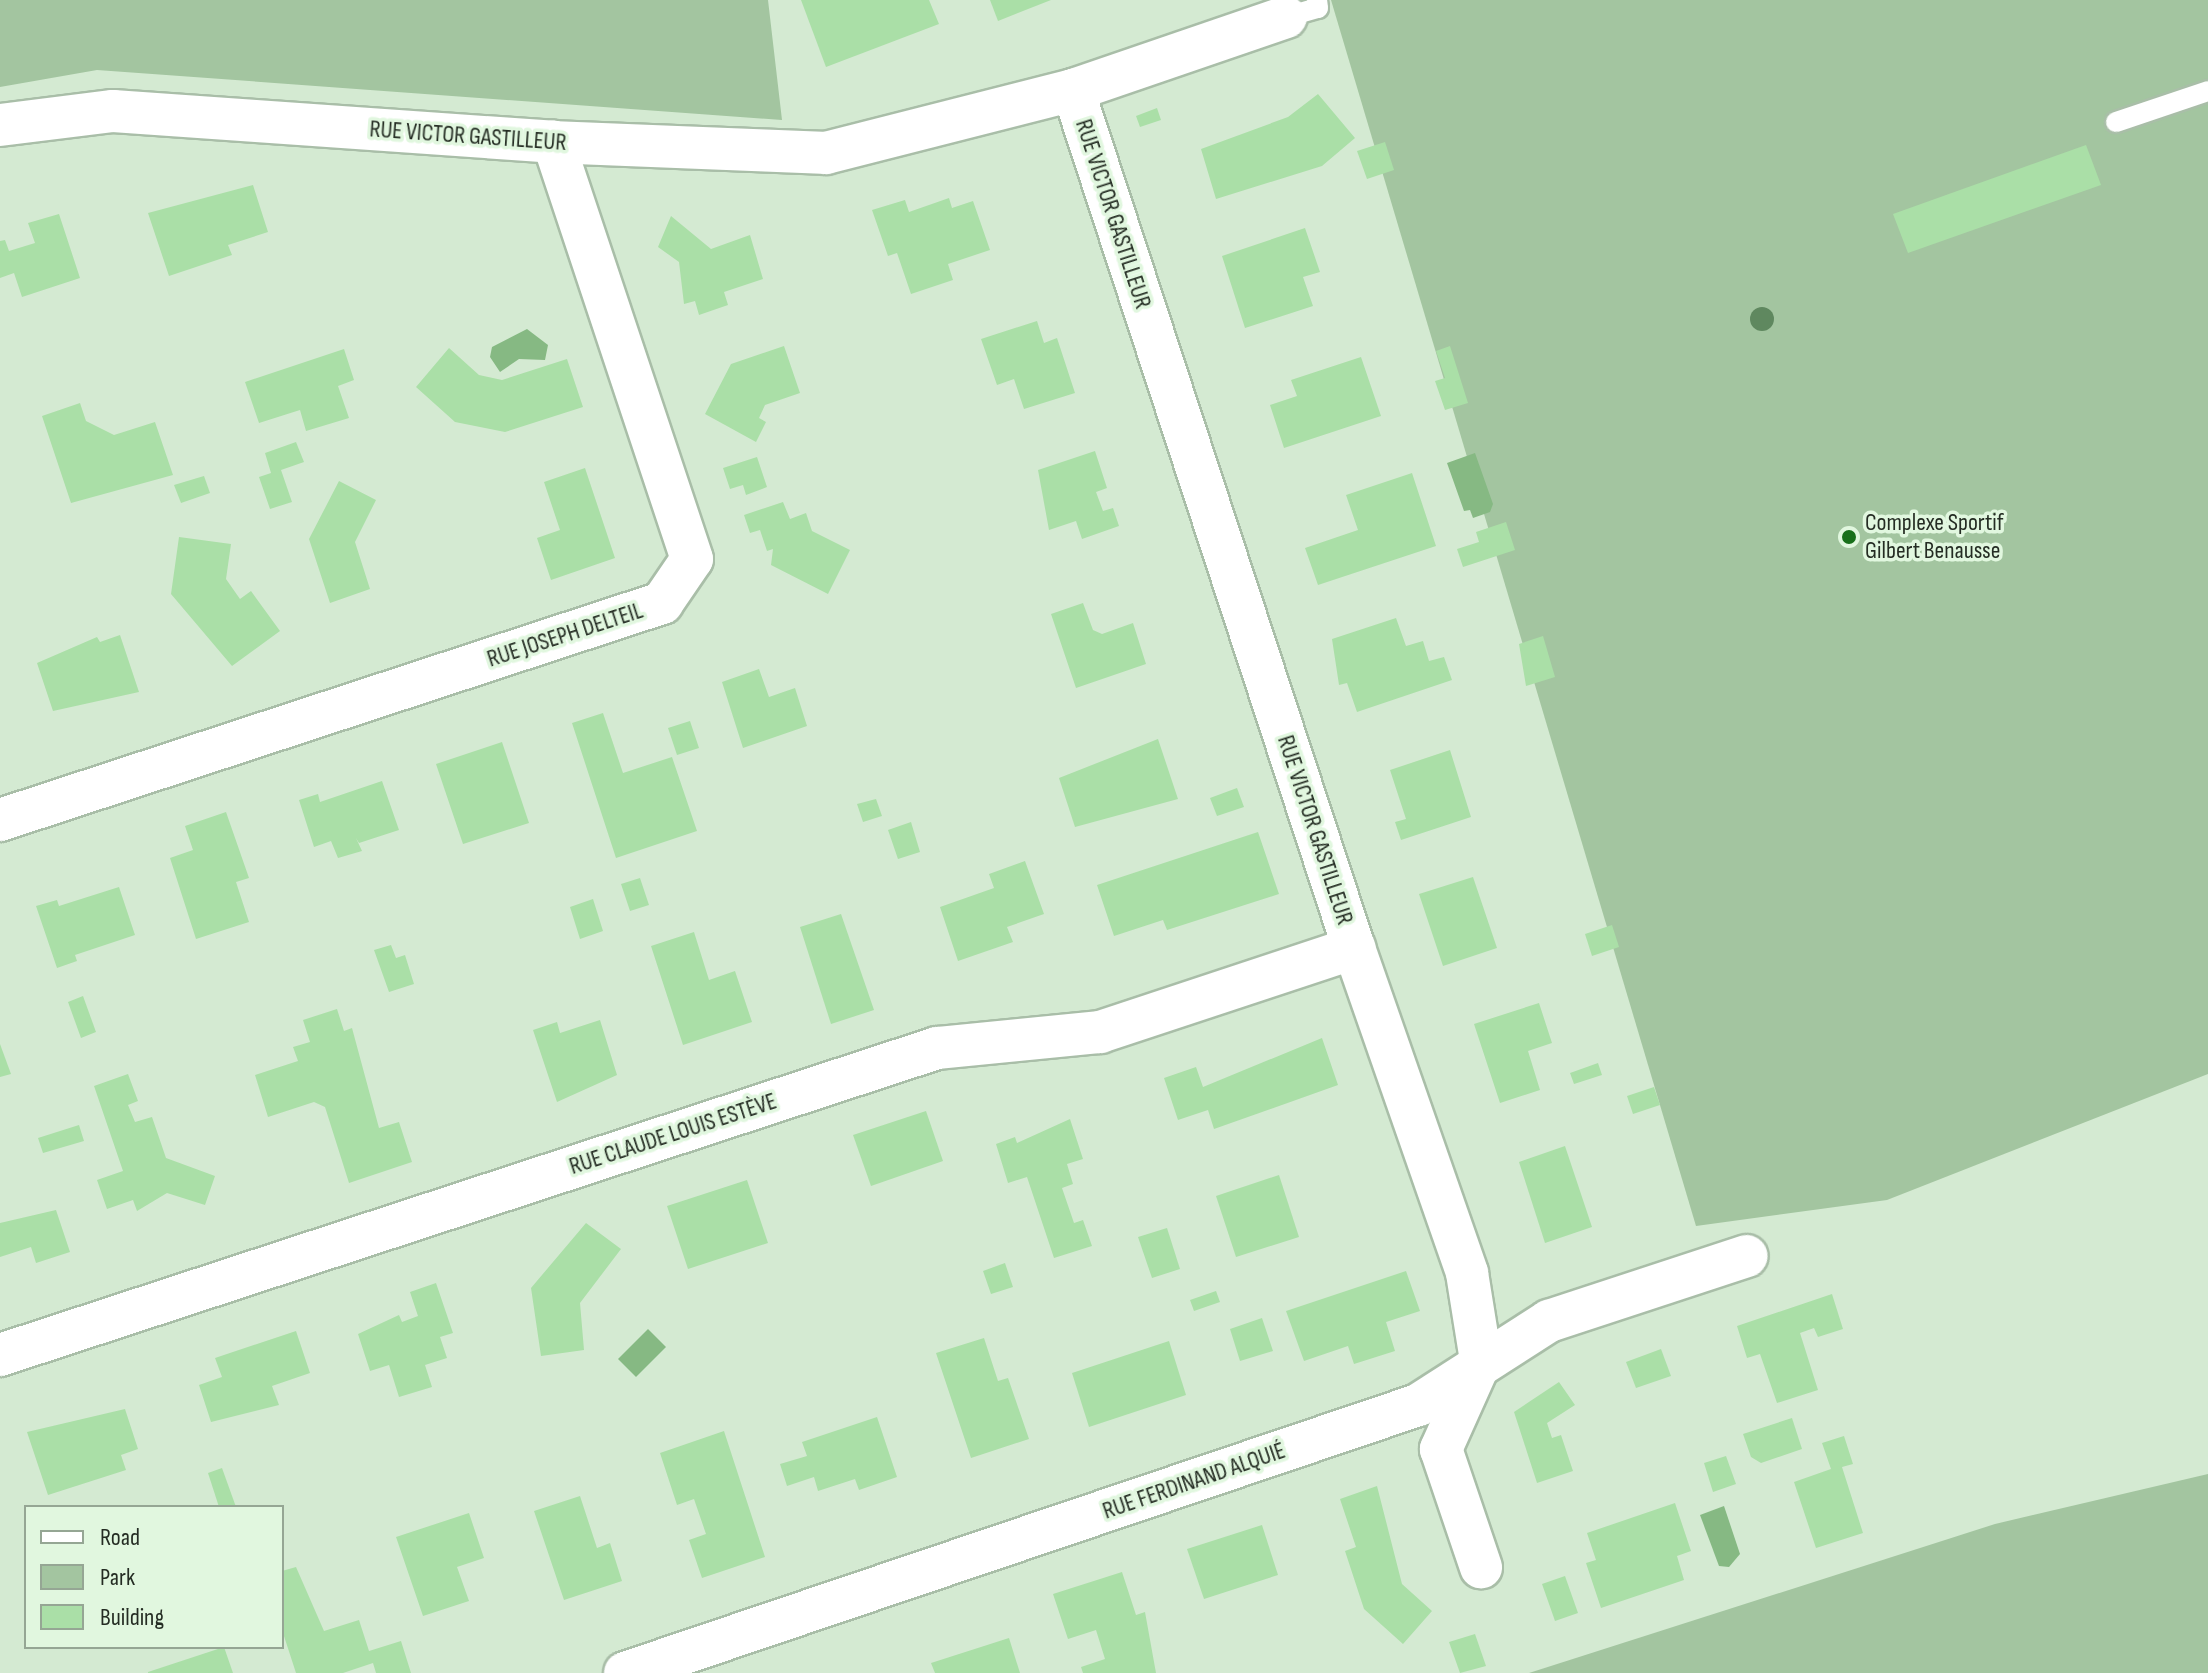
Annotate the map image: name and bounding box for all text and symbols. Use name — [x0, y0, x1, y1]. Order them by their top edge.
street label: RUE VICTOR GASTILLEUR — [369, 115, 567, 157]
street label: RUE VICTOR GASTILLEUR — [1069, 116, 1157, 312]
place label: Complexe Sportif Gilbert Benausse — [1865, 509, 2004, 565]
marker: Complexe Sportif Gilbert Benausse — [1840, 528, 1858, 546]
street label: RUE JOSEPH DELTEIL — [484, 596, 646, 674]
street label: RUE VICTOR GASTILLEUR — [1271, 732, 1359, 928]
street label: RUE CLAUDE LOUIS ESTÈVE — [566, 1087, 780, 1181]
street label: RUE FERDINAND ALQUIÉ — [1099, 1436, 1289, 1526]
legend — [24, 1505, 284, 1649]
text: Road — [100, 1523, 140, 1552]
text: Park — [100, 1563, 135, 1592]
text: Building — [100, 1603, 164, 1632]

